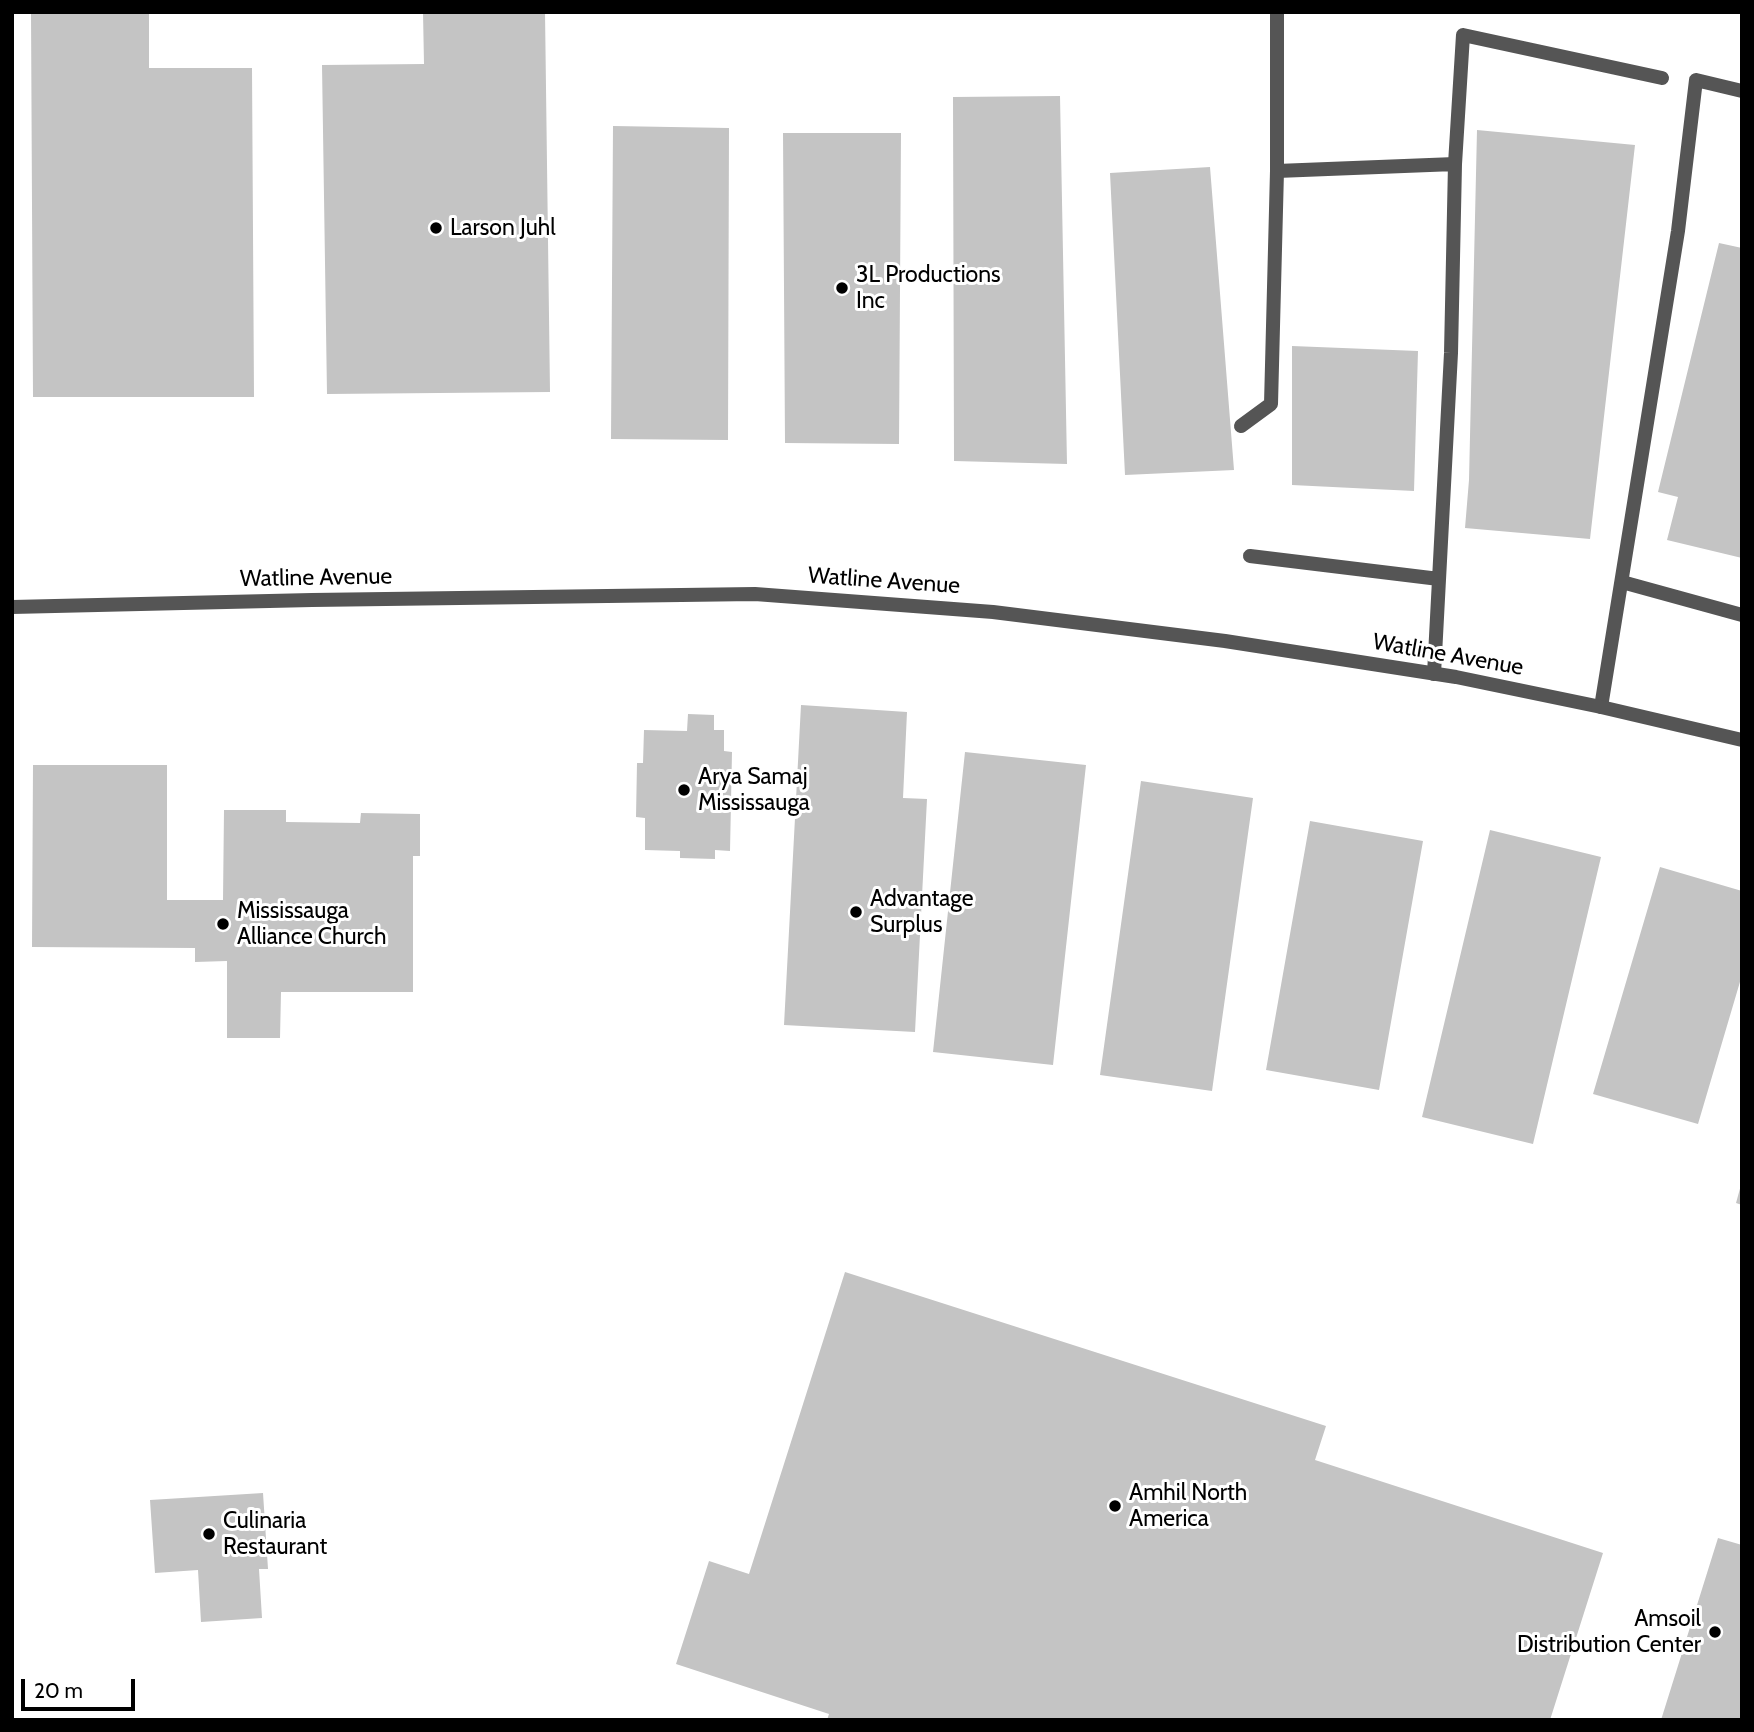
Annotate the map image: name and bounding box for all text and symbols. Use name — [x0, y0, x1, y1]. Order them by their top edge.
place label: Larson Juhl — [450, 214, 556, 242]
marker: Larson Juhl — [428, 220, 444, 236]
place label: 3L Productions Inc — [856, 261, 1001, 315]
marker: 3L Productions Inc — [834, 280, 850, 296]
street label: Watline Avenue — [807, 562, 961, 600]
street label: Watline Avenue — [240, 563, 392, 593]
street label: Watline Avenue — [1371, 628, 1525, 682]
place label: Arya Samaj Mississauga — [698, 763, 810, 817]
marker: Arya Samaj Mississauga — [676, 782, 692, 798]
place label: Advantage Surplus — [870, 885, 974, 939]
place label: Mississauga Alliance Church — [237, 897, 386, 951]
marker: Advantage Surplus — [848, 904, 864, 920]
marker: Mississauga Alliance Church — [215, 916, 231, 932]
place label: Amhil North America — [1129, 1479, 1247, 1533]
marker: Amhil North America — [1107, 1498, 1123, 1514]
place label: Culinaria Restaurant — [223, 1507, 327, 1561]
marker: Culinaria Restaurant — [201, 1526, 217, 1542]
place label: Amsoil Distribution Center — [1517, 1605, 1701, 1659]
marker: Amsoil Distribution Center — [1707, 1624, 1723, 1640]
scale bar — [24, 1666, 138, 1710]
text: 20 m — [34, 1678, 83, 1703]

